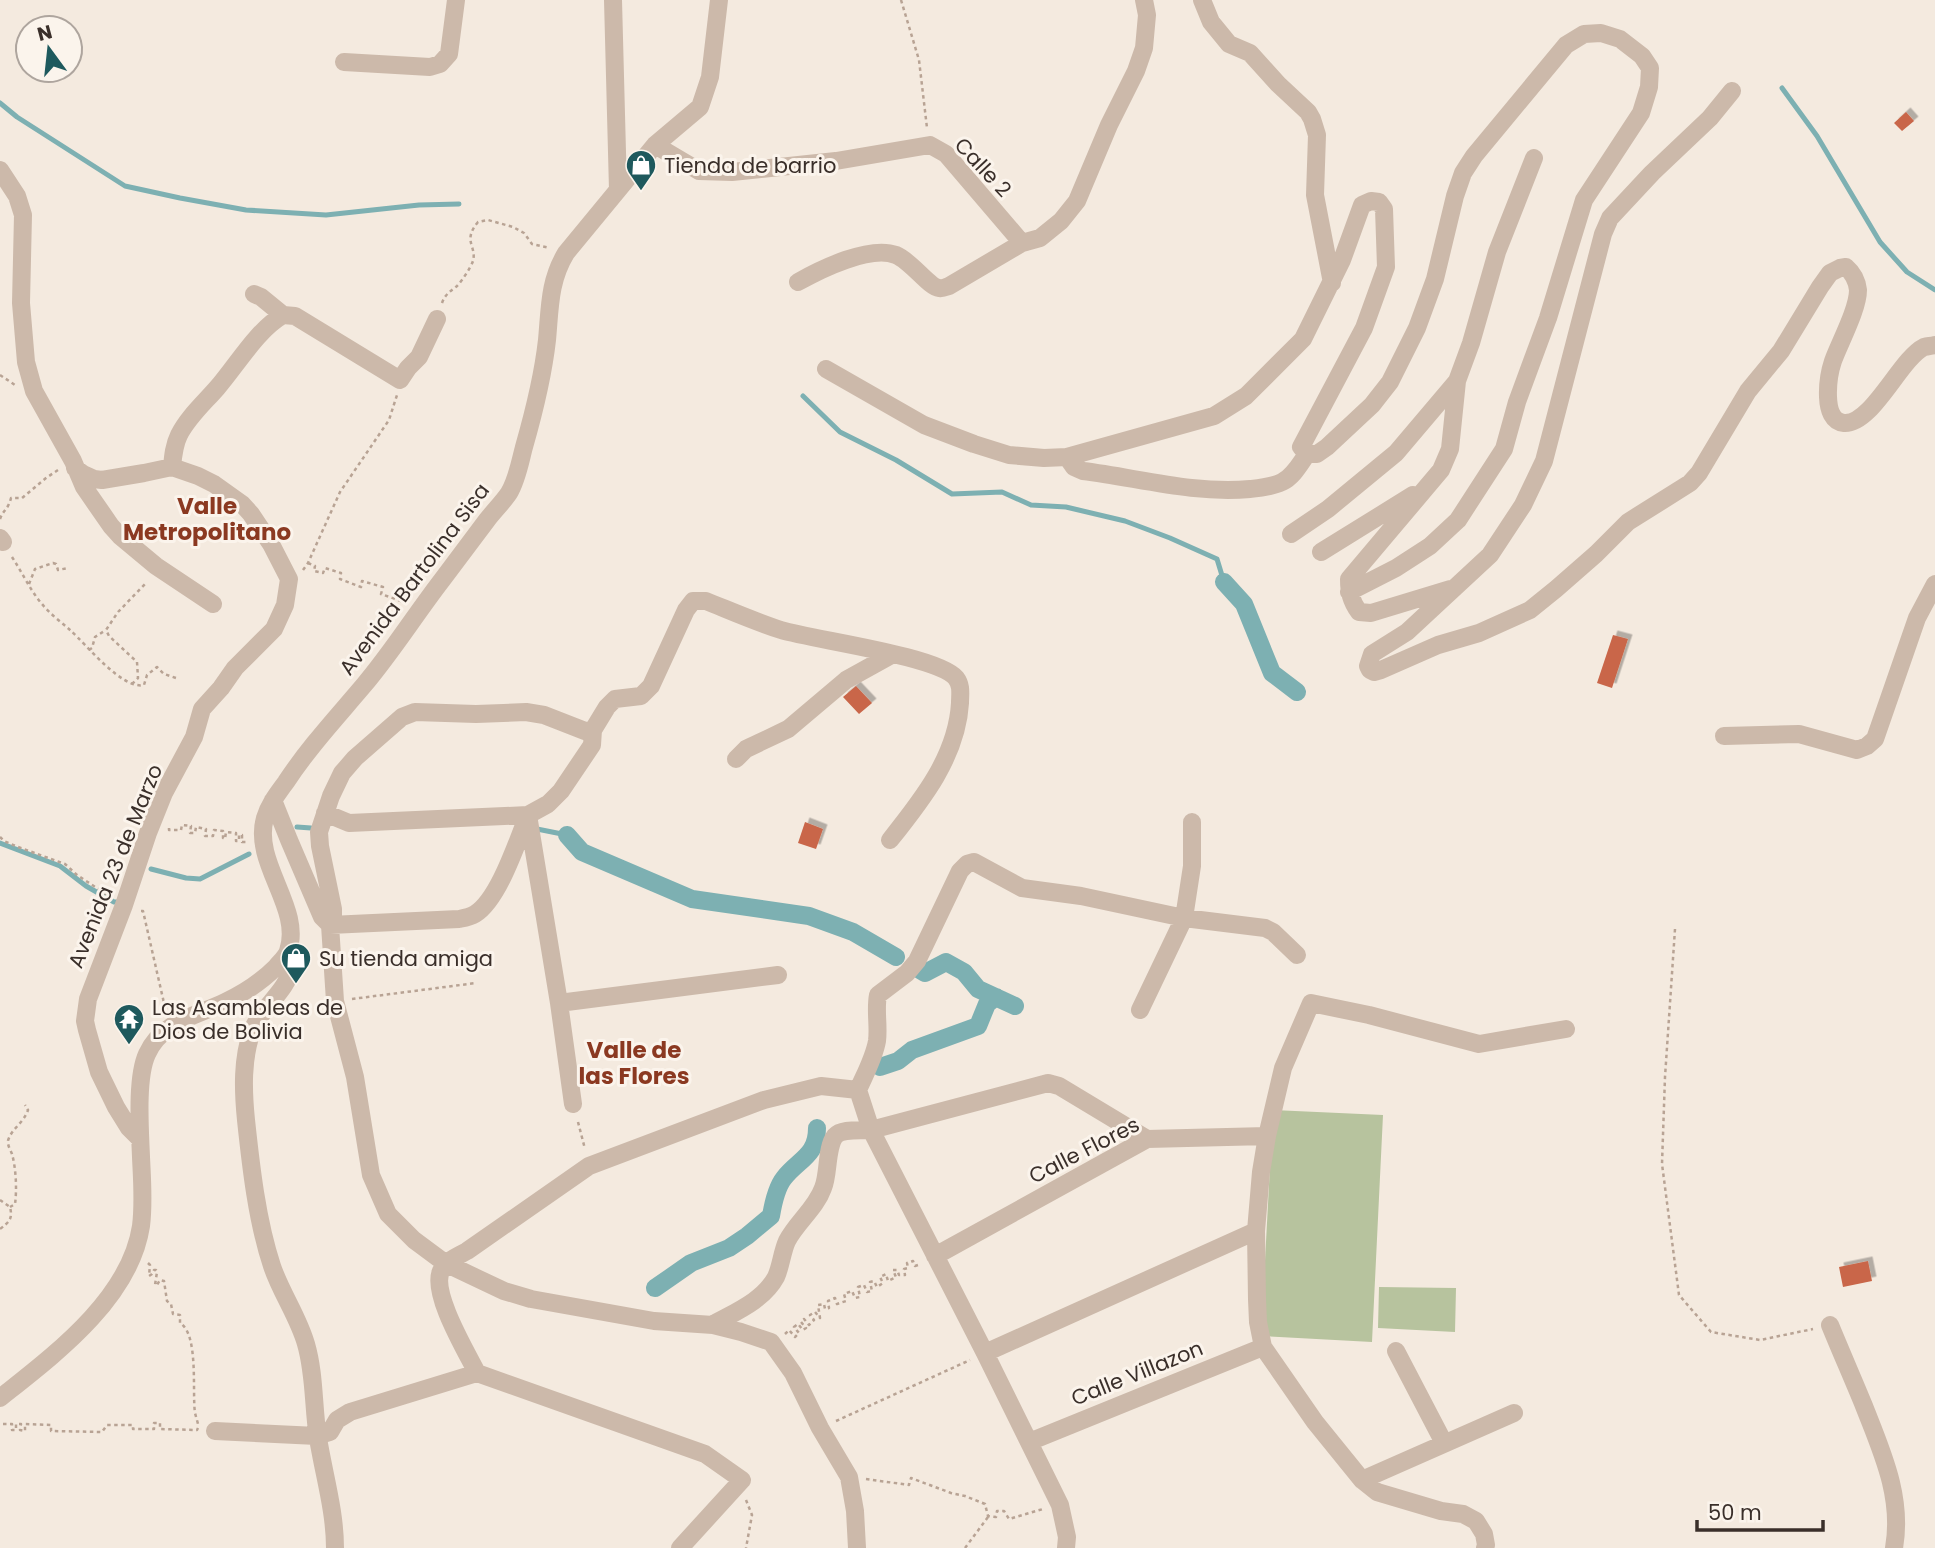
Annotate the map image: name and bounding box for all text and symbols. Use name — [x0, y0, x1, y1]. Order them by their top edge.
north arrow — [14, 14, 84, 84]
text: N — [34, 18, 55, 48]
street label: Calle 2 — [948, 131, 1018, 203]
shop icon: Tienda de barrio — [624, 148, 658, 192]
place label: Tienda de barrio — [664, 151, 836, 180]
street label: Avenida Bartolina Sisa — [332, 477, 496, 681]
district label: Valle Metropolitano — [123, 490, 291, 548]
street label: Avenida 23 de Marzo — [61, 760, 169, 972]
shop icon: Su tienda amiga — [279, 941, 313, 985]
place label: Su tienda amiga — [319, 944, 493, 973]
place label: Las Asambleas de Dios de Bolivia — [152, 993, 343, 1046]
temple icon: Las Asambleas de Dios de Bolivia — [112, 1002, 146, 1046]
district label: Valle de las Flores — [579, 1034, 689, 1092]
street label: Calle Flores — [1024, 1110, 1144, 1190]
street label: Calle Villazon — [1067, 1333, 1207, 1413]
scale bar — [1697, 1488, 1823, 1532]
text: 50 m — [1708, 1498, 1762, 1527]

